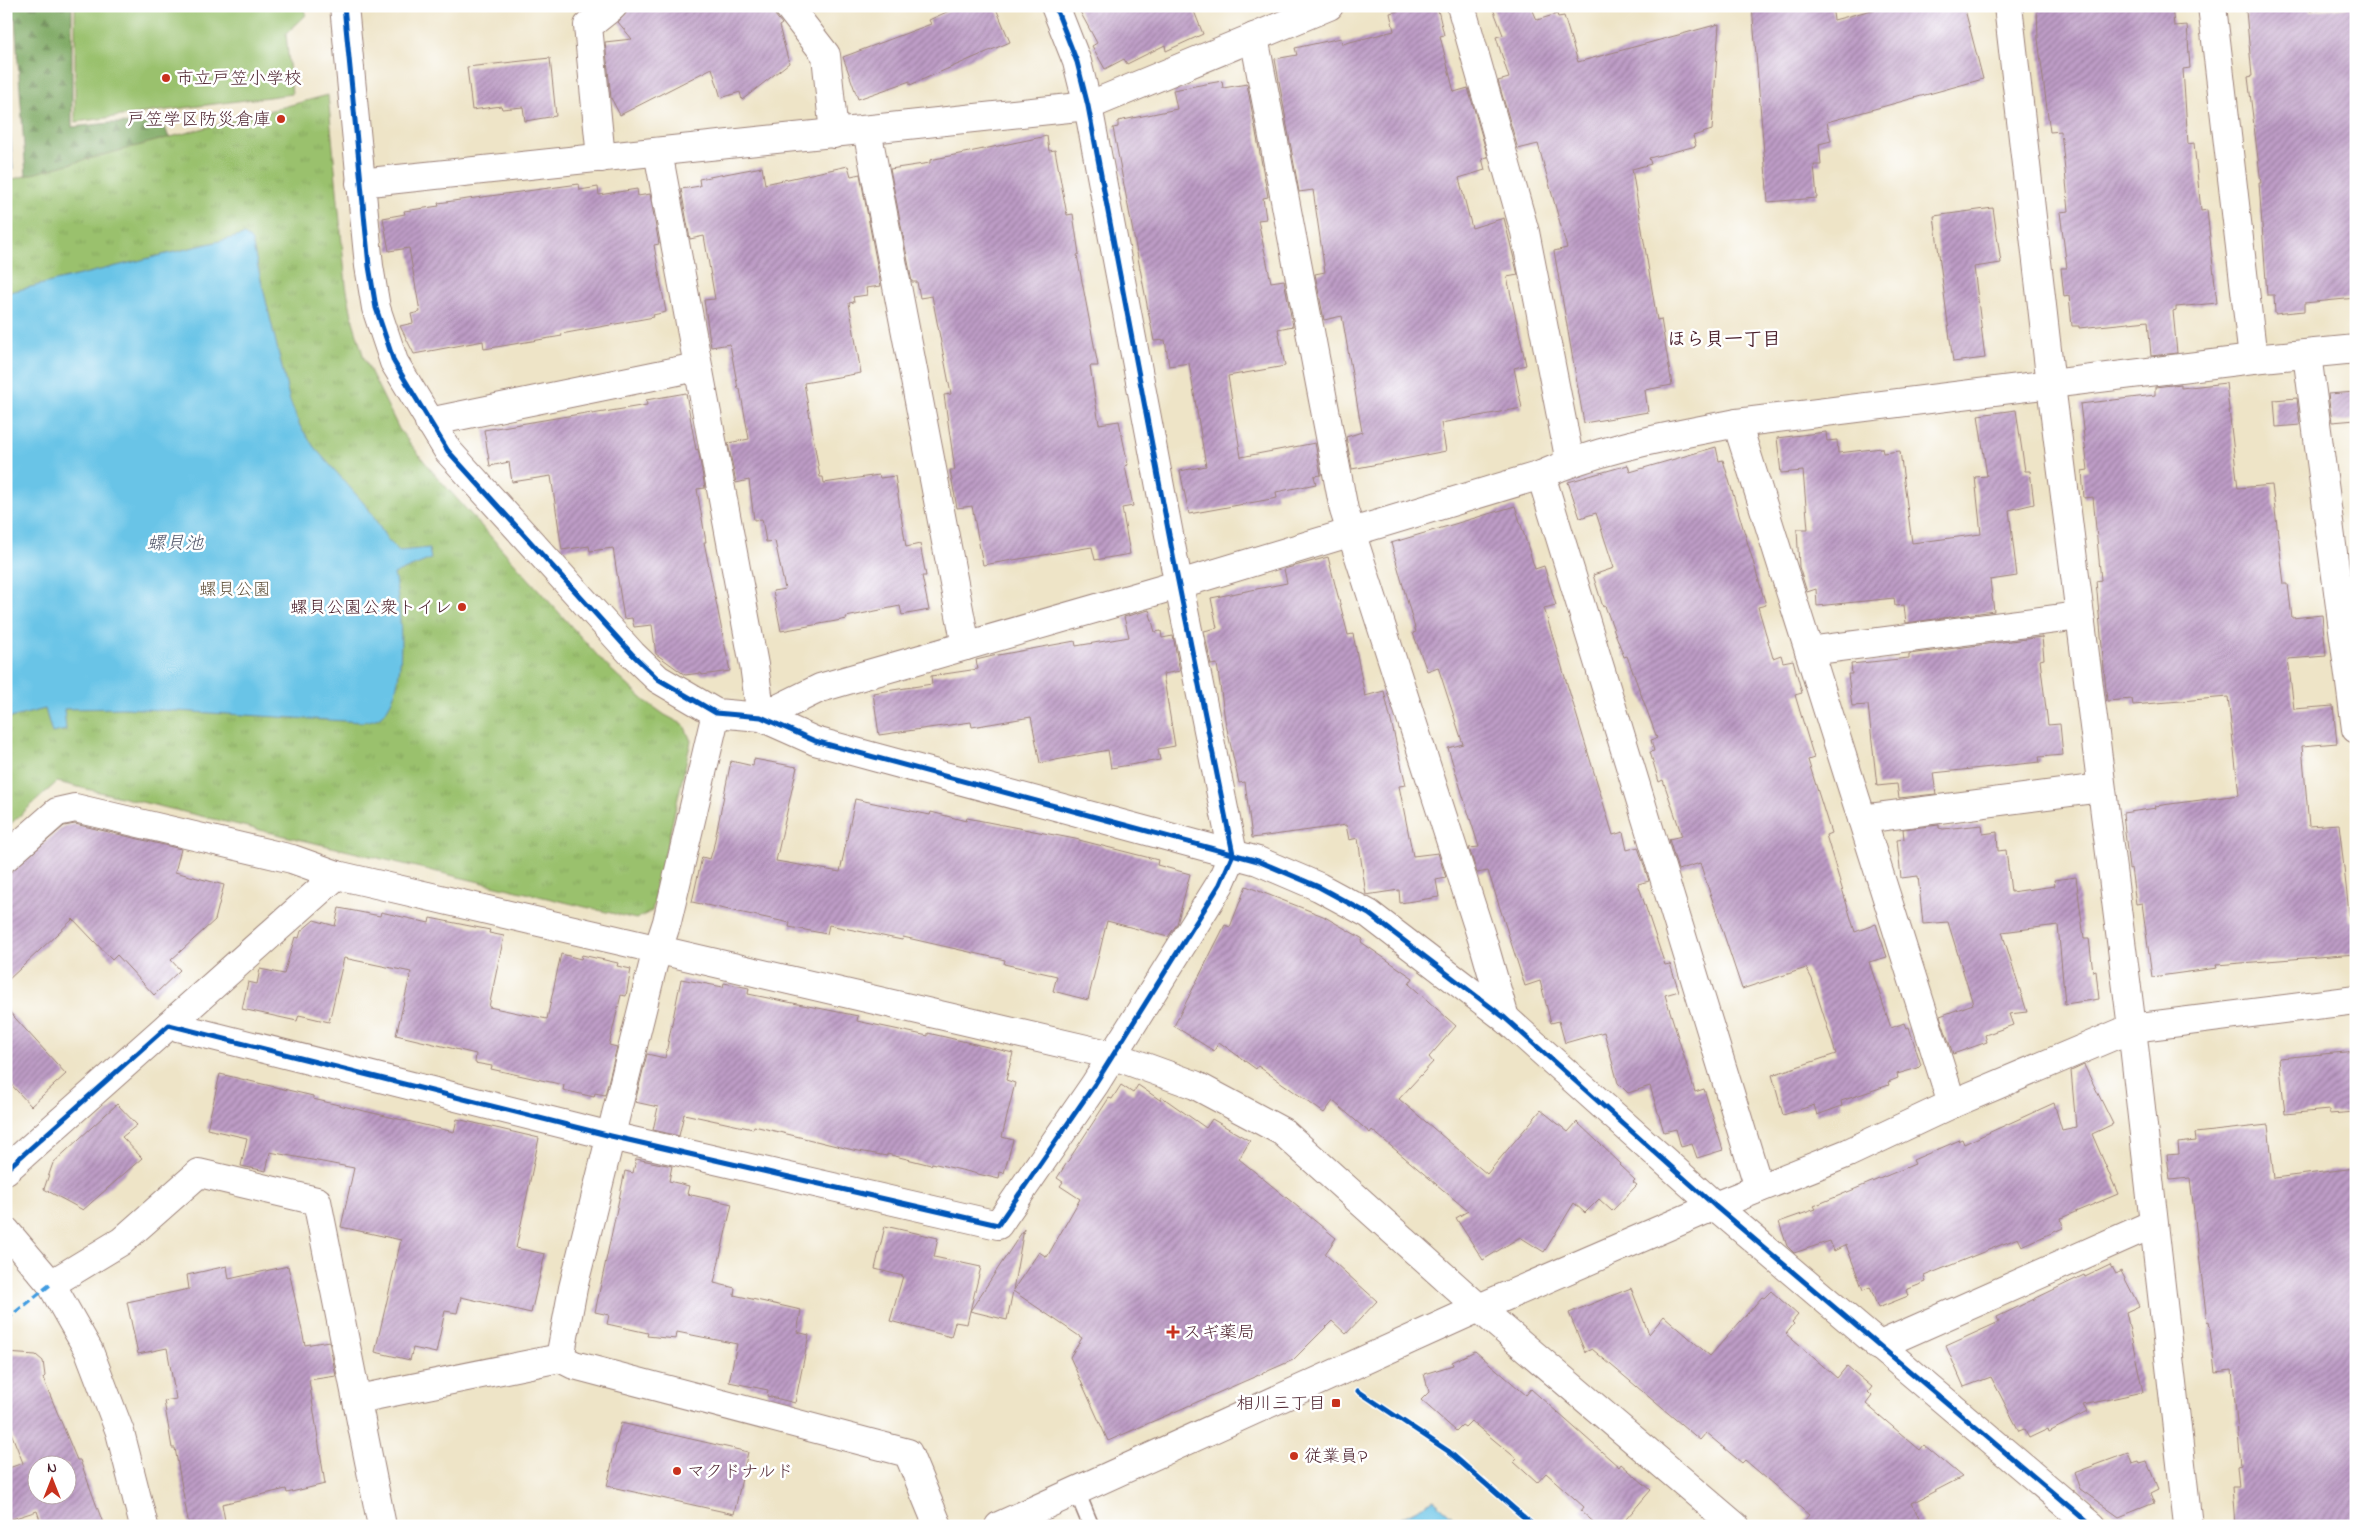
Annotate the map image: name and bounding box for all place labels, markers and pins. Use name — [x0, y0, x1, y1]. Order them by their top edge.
place label: 市立戸笠小学校 — [176, 67, 302, 93]
marker: 市立戸笠小学校 — [160, 72, 172, 84]
place label: 戸笠学区防災倉庫 — [127, 108, 271, 134]
marker: 戸笠学区防災倉庫 — [275, 113, 287, 125]
place label: 螺貝公園公衆トイレ — [290, 596, 452, 622]
marker: 螺貝公園公衆トイレ — [456, 601, 468, 613]
place label: スギ薬局 — [1183, 1321, 1255, 1347]
marker: スギ薬局 — [1167, 1326, 1179, 1338]
place label: 相川三丁目 — [1236, 1392, 1326, 1418]
marker: 相川三丁目 — [1330, 1397, 1342, 1409]
place label: 従業員P — [1304, 1445, 1368, 1471]
marker: 従業員P — [1288, 1450, 1300, 1462]
place label: マクドナルド — [687, 1460, 794, 1486]
marker: マクドナルド — [671, 1465, 683, 1477]

